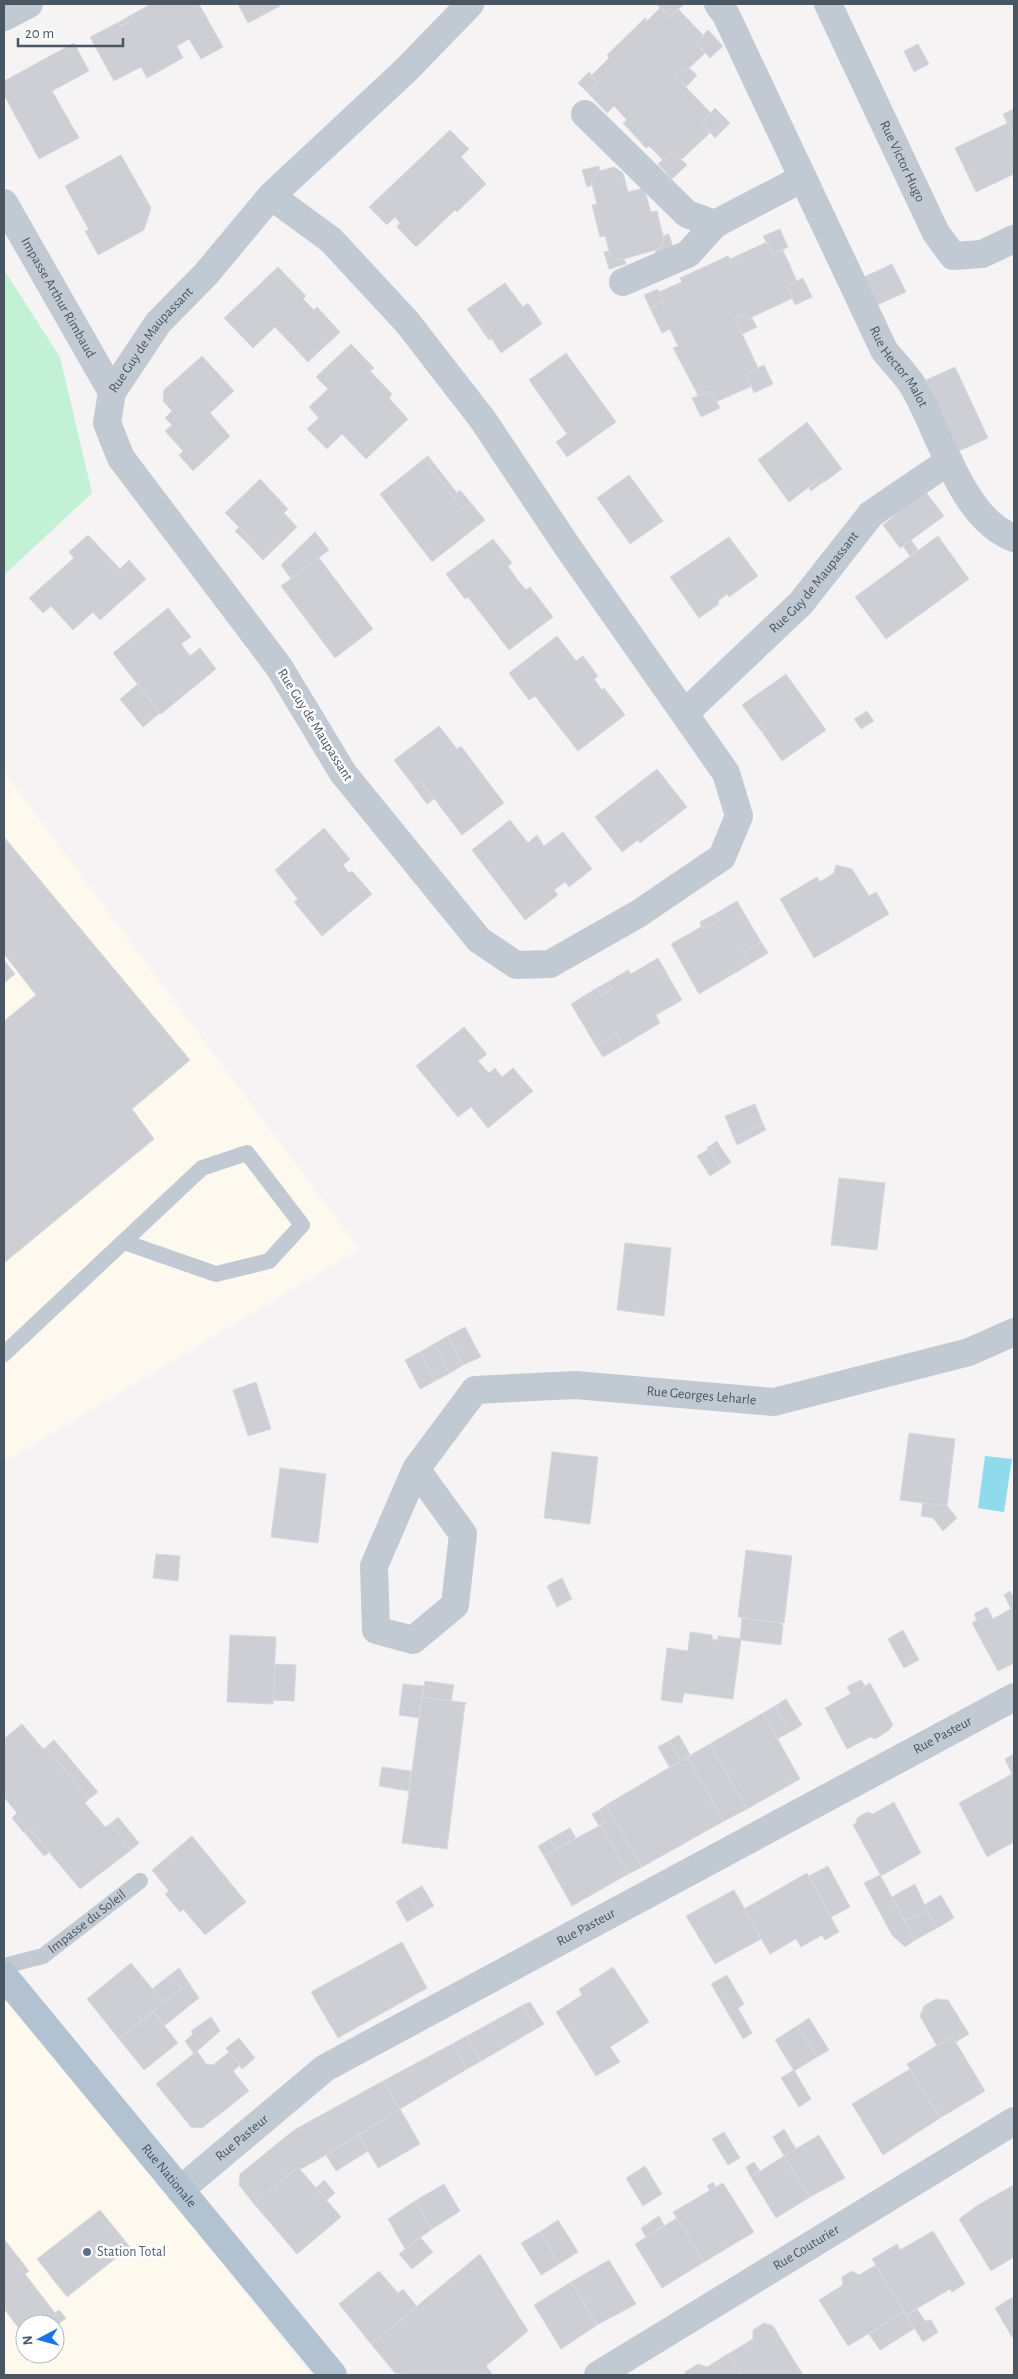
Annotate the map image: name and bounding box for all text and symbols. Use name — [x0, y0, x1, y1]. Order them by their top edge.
scale bar — [18, 15, 122, 47]
text: 20 m — [25, 26, 54, 41]
street label: Rue Victor Hugo — [877, 118, 927, 204]
street label: Impasse Arthur Rimbaud — [18, 235, 98, 360]
street label: Rue Guy de Maupassant — [106, 284, 196, 395]
street label: Rue Hector Malot — [867, 324, 930, 410]
street label: Rue Guy de Maupassant — [767, 528, 862, 636]
street label: Rue Guy de Maupassant — [275, 666, 355, 784]
street label: Rue Georges Leharle — [646, 1384, 757, 1407]
street label: Rue Pasteur — [911, 1714, 975, 1757]
street label: Impasse du Soleil — [46, 1888, 129, 1956]
street label: Rue Pasteur — [554, 1906, 618, 1949]
street label: Rue Pasteur — [213, 2112, 271, 2164]
street label: Rue Nationale — [139, 2142, 199, 2210]
street label: Rue Couturier — [771, 2222, 842, 2273]
place label: Station Total — [97, 2245, 166, 2259]
marker: Station Total — [81, 2246, 93, 2258]
north arrow — [15, 2314, 65, 2364]
text: N — [21, 2335, 36, 2346]

